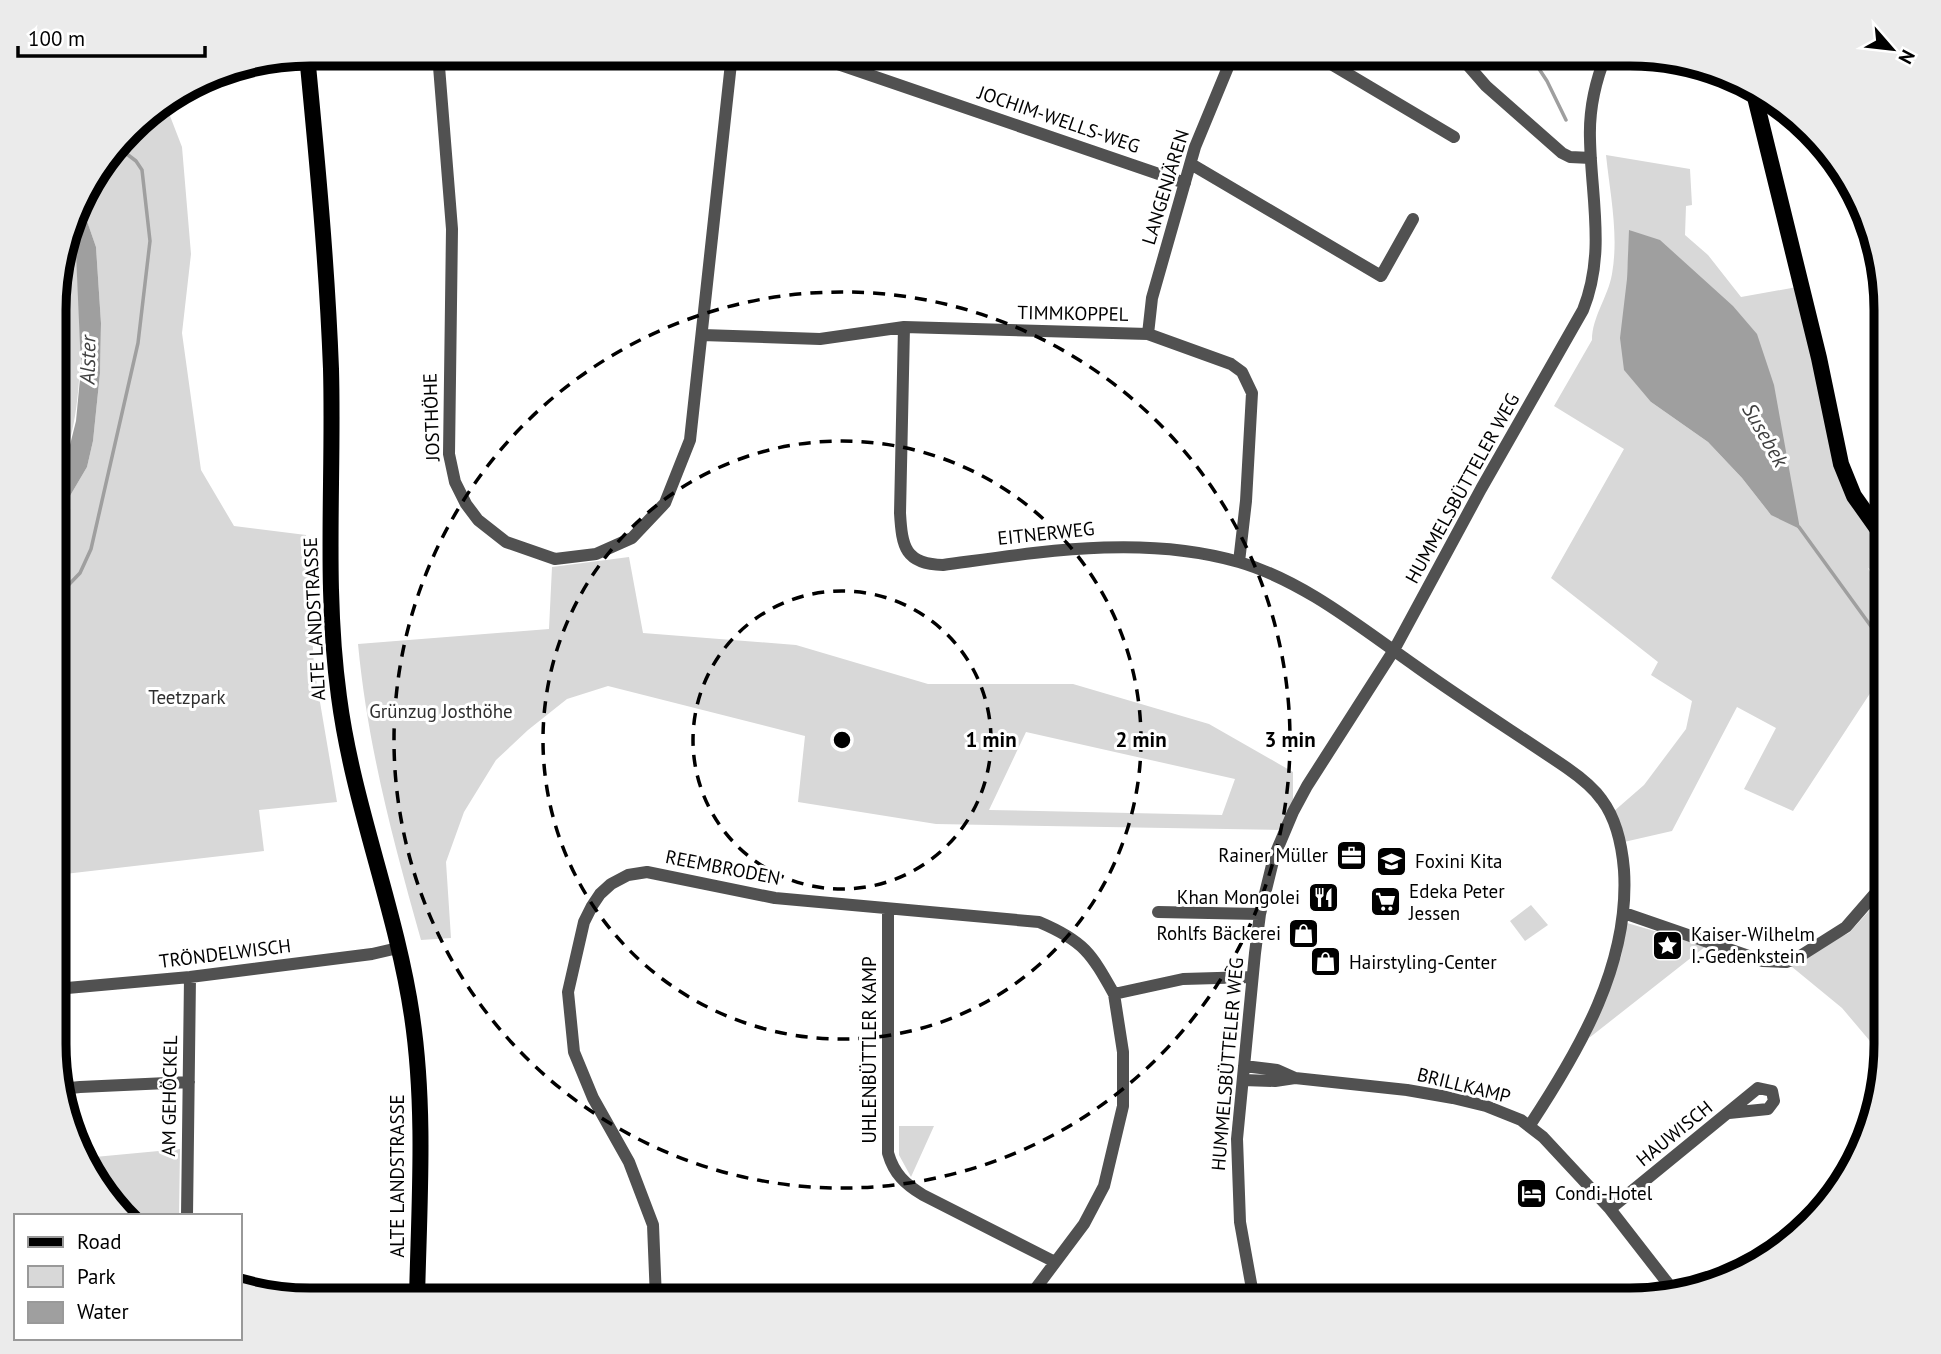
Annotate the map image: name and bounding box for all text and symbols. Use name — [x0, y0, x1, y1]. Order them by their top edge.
scale bar — [18, 14, 205, 58]
north arrow — [1857, 14, 1927, 84]
text: 100 m — [28, 25, 85, 52]
text: N — [1893, 46, 1921, 68]
street label: JOCHIM-WELLS-WEG — [974, 80, 1143, 158]
street label: LANGENJÄREN — [1136, 126, 1194, 248]
street label: TIMMKOPPEL — [1017, 300, 1129, 326]
water label: Alster — [74, 333, 101, 386]
street label: JOSTHÖHE — [417, 373, 445, 462]
street label: HUMMELSBÜTTELER WEG — [1400, 389, 1524, 587]
water label: Susebek — [1736, 398, 1795, 473]
street label: EITNERWEG — [996, 516, 1096, 550]
street label: ALTE LANDSTRASSE — [298, 537, 330, 701]
park label: Teetzpark — [148, 685, 226, 709]
park label: Grünzug Josthöhe — [369, 699, 513, 723]
text: 1 min — [965, 726, 1017, 753]
text: 2 min — [1115, 726, 1167, 753]
text: 3 min — [1264, 726, 1316, 753]
centre of rings — [830, 728, 854, 752]
office icon: Rainer Müller — [1334, 838, 1368, 872]
place label: Rainer Müller — [1218, 843, 1329, 867]
street label: REEMBRODEN — [663, 844, 783, 890]
school or university icon: Foxini Kita — [1375, 844, 1409, 878]
place label: Foxini Kita — [1415, 849, 1503, 873]
place label: Edeka Peter Jessen — [1408, 879, 1505, 925]
restaurant icon: Khan Mongolei — [1306, 880, 1340, 914]
place label: Khan Mongolei — [1177, 885, 1300, 909]
supermarket icon: Edeka Peter Jessen — [1369, 885, 1403, 919]
shop icon: Rohlfs Bäckerei — [1287, 916, 1321, 950]
place label: Rohlfs Bäckerei — [1157, 921, 1281, 945]
place label: Kaiser-Wilhelm I.-Gedenkstein — [1691, 922, 1815, 968]
place icon: Kaiser-Wilhelm I.-Gedenkstein — [1651, 928, 1685, 962]
street label: TRÖNDELWISCH — [158, 933, 292, 973]
shop icon: Hairstyling-Center — [1309, 945, 1343, 979]
place label: Hairstyling-Center — [1349, 950, 1497, 974]
street label: UHLENBÜTTLER KAMP — [857, 956, 881, 1144]
street label: HUMMELSBÜTTELER WEG — [1206, 956, 1248, 1172]
street label: AM GEHÖCKEL — [156, 1035, 182, 1157]
street label: BRILLKAMP — [1415, 1062, 1513, 1108]
street label: ALTE LANDSTRASSE — [385, 1094, 409, 1258]
street label: HAUWISCH — [1631, 1095, 1717, 1171]
hotel icon: Condi-Hotel — [1515, 1176, 1549, 1210]
place label: Condi-Hotel — [1555, 1181, 1653, 1205]
legend — [14, 1214, 242, 1340]
text: Road — [77, 1228, 121, 1255]
text: Park — [77, 1263, 116, 1290]
text: Water — [77, 1298, 129, 1325]

